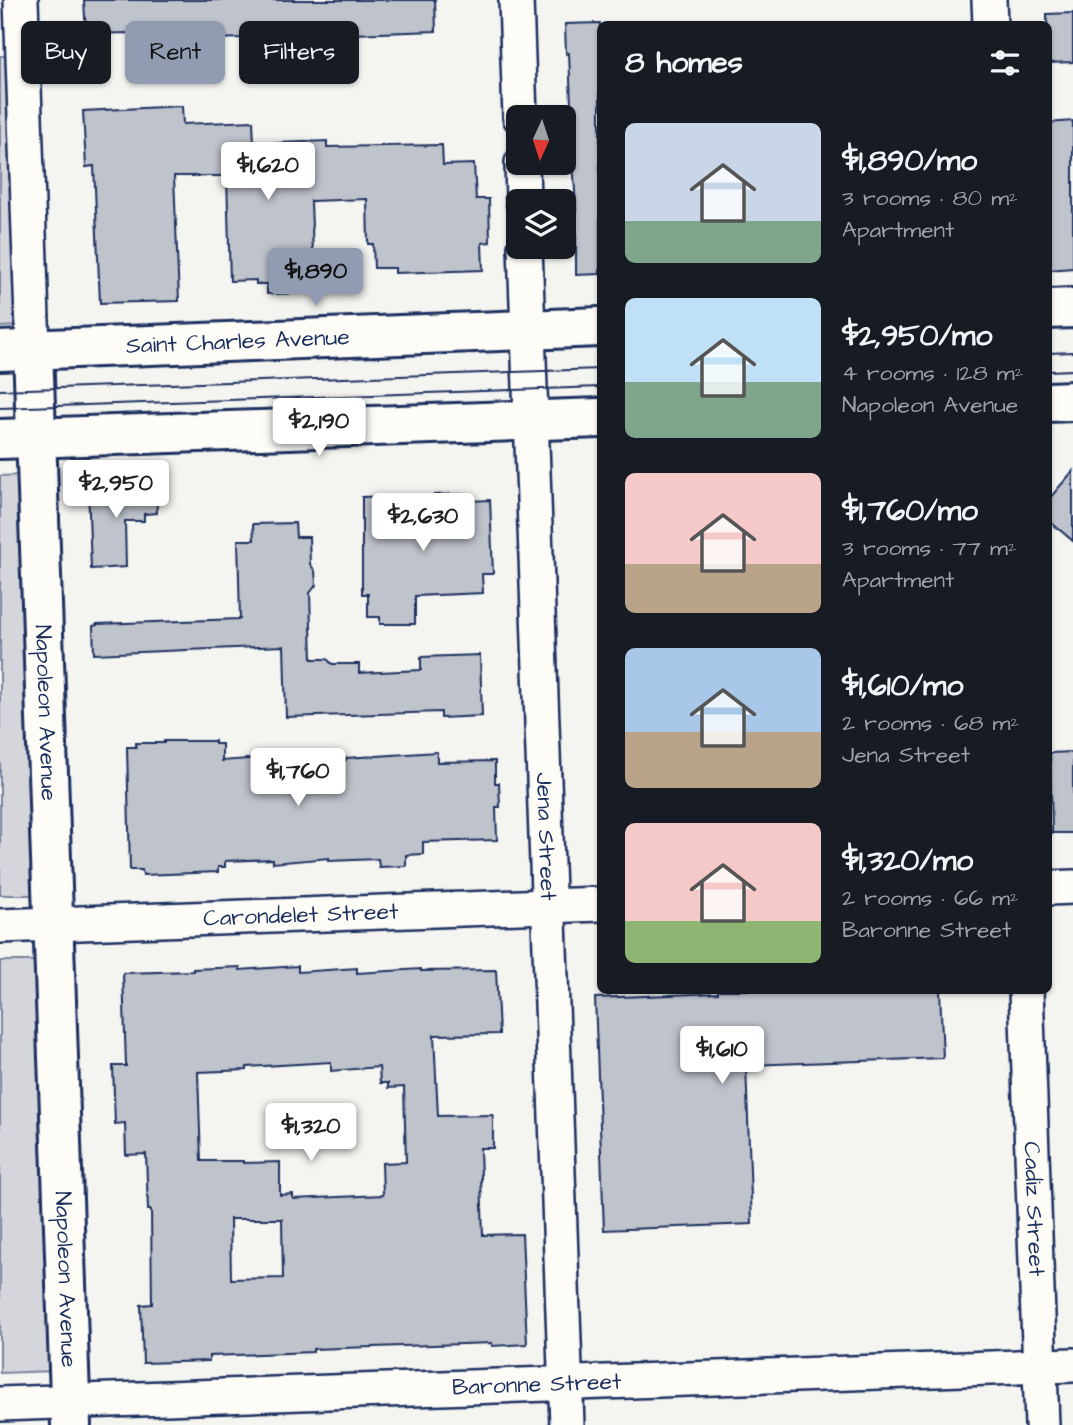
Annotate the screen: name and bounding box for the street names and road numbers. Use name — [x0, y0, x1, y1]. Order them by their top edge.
street label: Saint Charles Avenue — [125, 321, 350, 362]
street label: Napoleon Avenue — [27, 624, 65, 801]
street label: Jena Street — [528, 772, 564, 902]
street label: Carondelet Street — [203, 895, 400, 935]
street label: Cadiz Street — [1016, 1141, 1053, 1278]
street label: Napoleon Avenue — [47, 1191, 85, 1368]
street label: Baronne Street — [451, 1365, 623, 1404]

